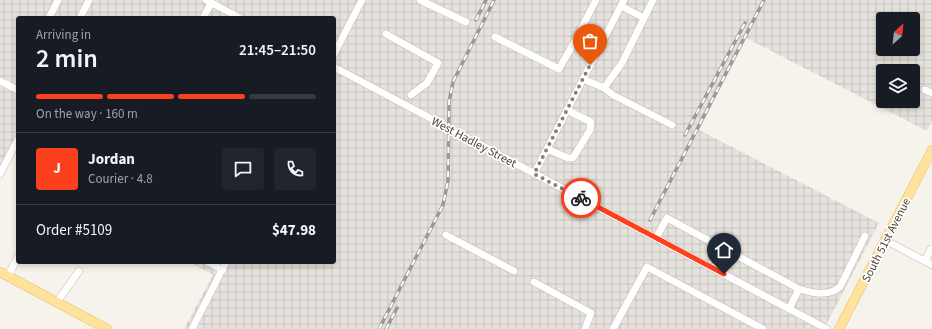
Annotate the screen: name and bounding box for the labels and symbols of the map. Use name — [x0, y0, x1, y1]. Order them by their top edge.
north arrow — [876, 12, 920, 56]
pin — [573, 24, 607, 65]
street label: West Hadley Street — [428, 113, 519, 172]
courier — [561, 178, 601, 218]
street label: South 51st Avenue — [858, 195, 915, 285]
pin — [707, 233, 741, 274]

